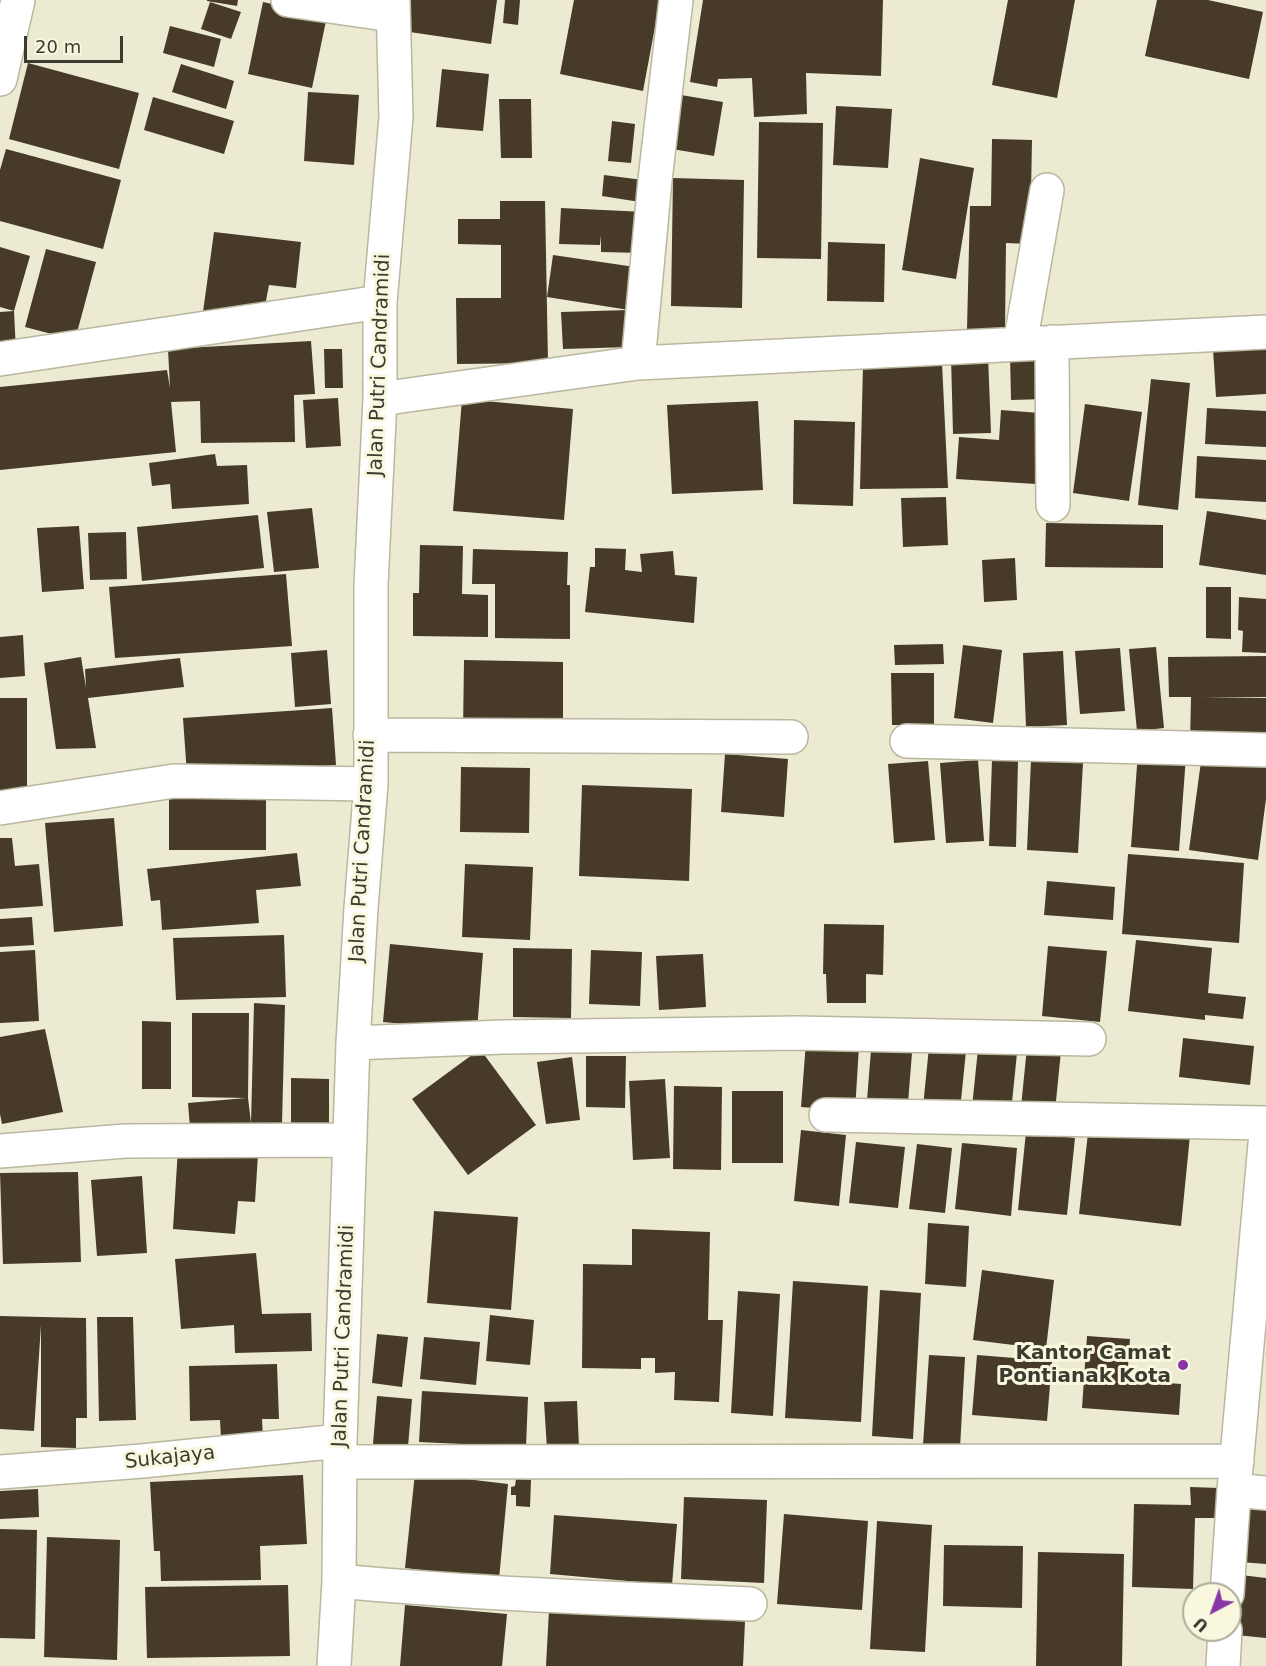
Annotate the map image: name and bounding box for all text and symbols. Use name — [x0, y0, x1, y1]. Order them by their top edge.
scale bar — [27, 24, 126, 62]
text: 20 m — [35, 36, 81, 57]
street label: Jalan Putri Candramidi — [364, 253, 396, 477]
street label: Jalan Putri Candramidi — [345, 739, 381, 963]
street label: Jalan Putri Candramidi — [328, 1224, 360, 1448]
place label: Kantor Camat Pontianak Kota — [999, 1342, 1171, 1389]
marker: Kantor Camat Pontianak Kota — [1176, 1358, 1190, 1372]
street label: Sukajaya — [124, 1441, 216, 1475]
north arrow — [1182, 1582, 1242, 1642]
text: U — [1190, 1613, 1212, 1636]

